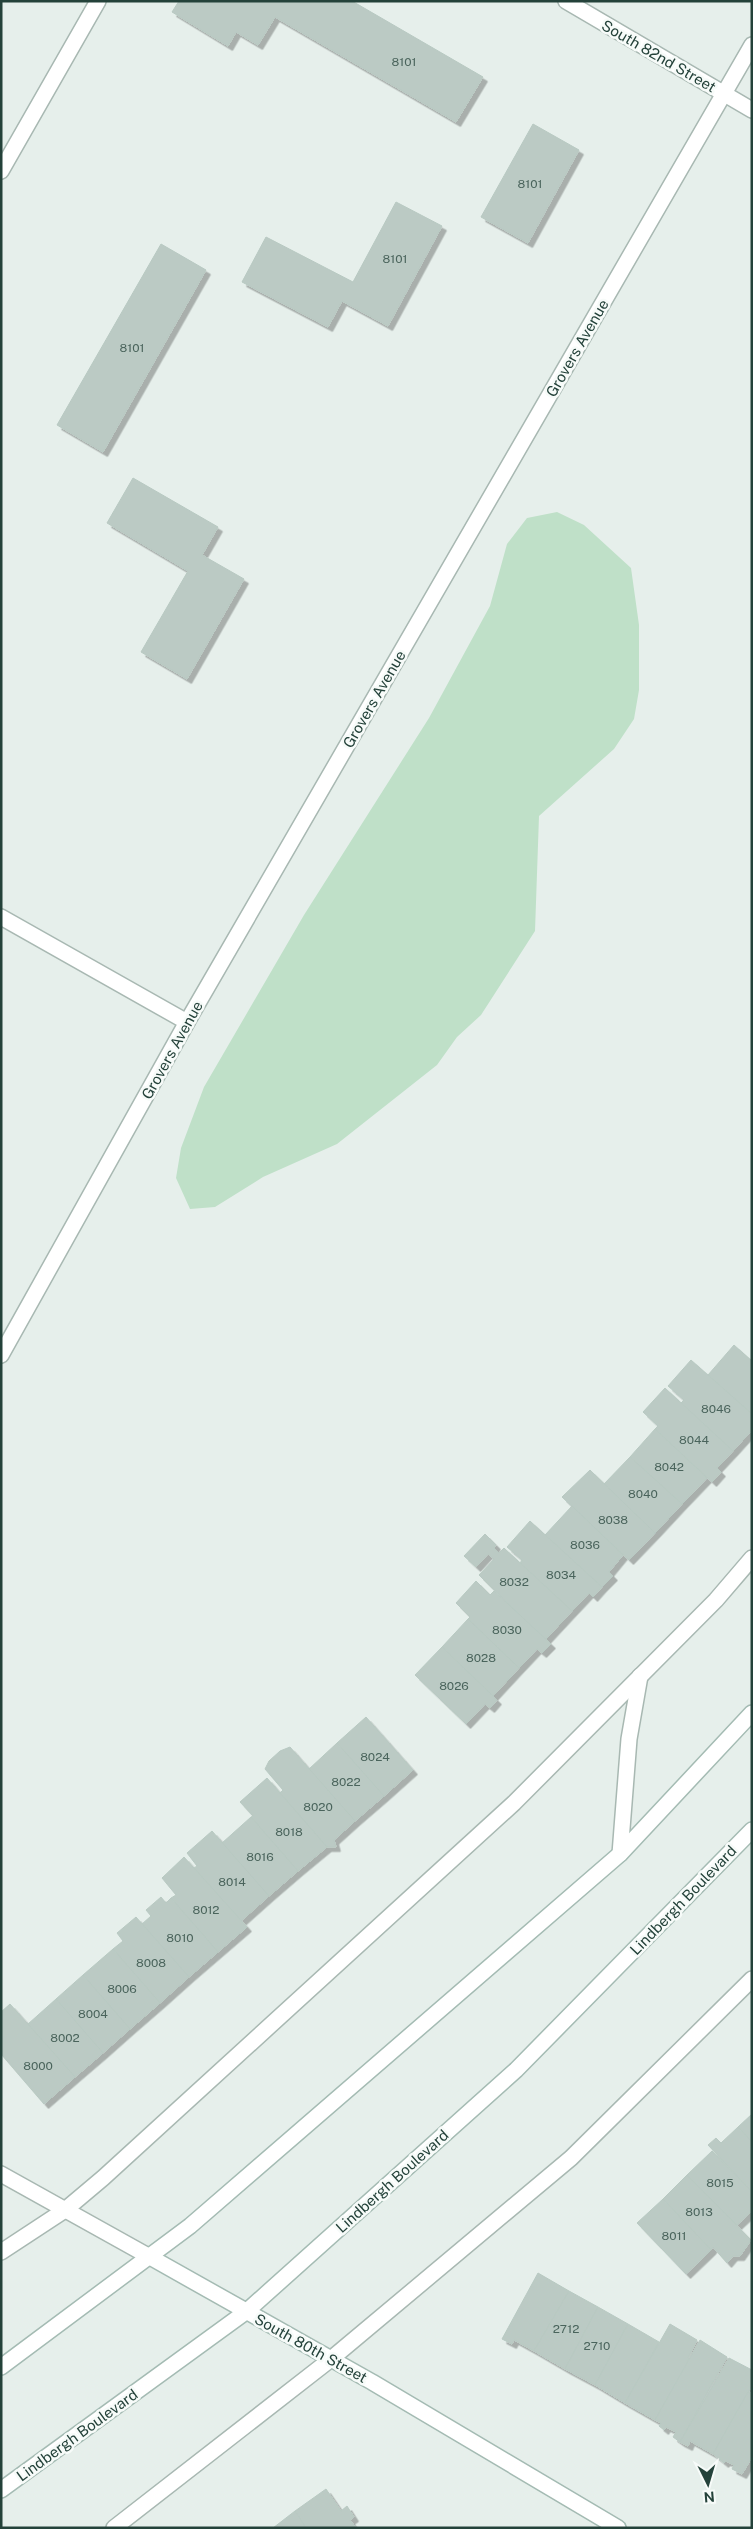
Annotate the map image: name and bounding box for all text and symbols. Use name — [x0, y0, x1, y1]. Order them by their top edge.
street label: South 82nd Street — [599, 16, 719, 96]
house number: 8101 — [392, 55, 416, 69]
house number: 8101 — [518, 177, 542, 191]
house number: 8101 — [383, 252, 407, 266]
street label: Grovers Avenue — [542, 296, 612, 400]
house number: 8101 — [120, 341, 144, 355]
street label: Grovers Avenue — [339, 647, 409, 751]
street label: Grovers Avenue — [138, 998, 206, 1102]
house number: 8046 — [701, 1402, 731, 1416]
house number: 8044 — [679, 1433, 710, 1447]
house number: 8042 — [654, 1460, 684, 1474]
house number: 8040 — [628, 1487, 658, 1501]
house number: 8038 — [598, 1513, 628, 1527]
house number: 8036 — [570, 1538, 600, 1552]
house number: 8034 — [546, 1568, 576, 1582]
house number: 8032 — [499, 1575, 529, 1589]
house number: 8030 — [492, 1623, 522, 1637]
house number: 8028 — [466, 1651, 496, 1665]
house number: 8026 — [439, 1679, 469, 1693]
house number: 8024 — [360, 1750, 390, 1764]
house number: 8022 — [331, 1775, 361, 1789]
house number: 8020 — [303, 1800, 333, 1814]
house number: 8018 — [275, 1825, 303, 1839]
street label: Lindbergh Boulevard — [626, 1842, 740, 1958]
house number: 8016 — [246, 1850, 274, 1864]
house number: 8014 — [218, 1875, 246, 1889]
house number: 8012 — [192, 1903, 220, 1917]
house number: 8010 — [166, 1931, 194, 1945]
house number: 8008 — [136, 1956, 166, 1970]
house number: 8006 — [107, 1982, 137, 1996]
house number: 8004 — [78, 2007, 108, 2021]
house number: 8002 — [50, 2031, 80, 2045]
house number: 8000 — [23, 2059, 53, 2073]
street label: Lindbergh Boulevard — [332, 2126, 452, 2236]
house number: 8015 — [706, 2176, 734, 2190]
house number: 8013 — [685, 2205, 713, 2219]
house number: 8011 — [662, 2229, 686, 2243]
street label: South 80th Street — [252, 2310, 370, 2386]
house number: 2712 — [553, 2322, 579, 2336]
house number: 2710 — [584, 2339, 610, 2353]
street label: Lindbergh Boulevard — [13, 2385, 141, 2485]
north arrow — [683, 2459, 733, 2509]
text: N — [703, 2489, 715, 2505]

